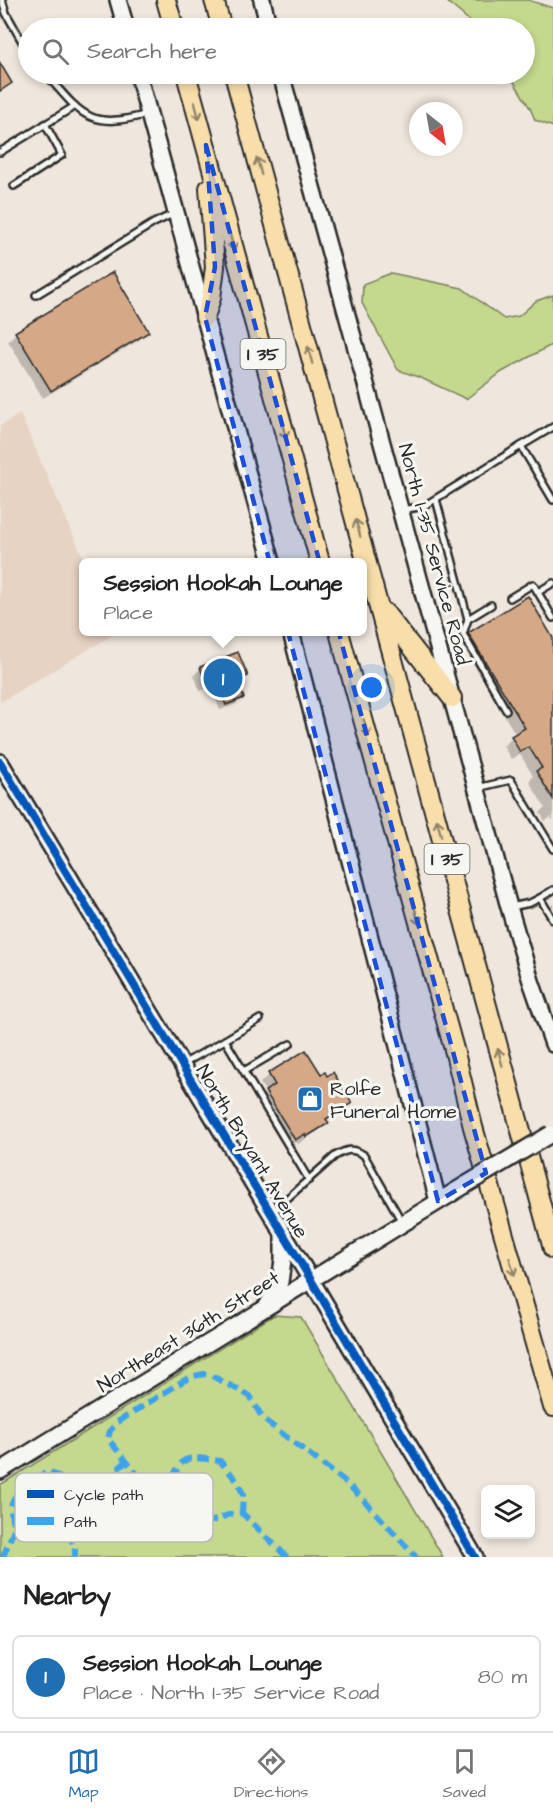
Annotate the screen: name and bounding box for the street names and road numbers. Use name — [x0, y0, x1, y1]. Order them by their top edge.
road number: I 35 — [240, 339, 286, 369]
street label: North I-35 Service Road — [391, 441, 477, 668]
road number: I 35 — [424, 844, 470, 874]
street label: North Bryant Avenue — [188, 1059, 315, 1244]
street label: Northeast 36th Street — [92, 1264, 285, 1399]

